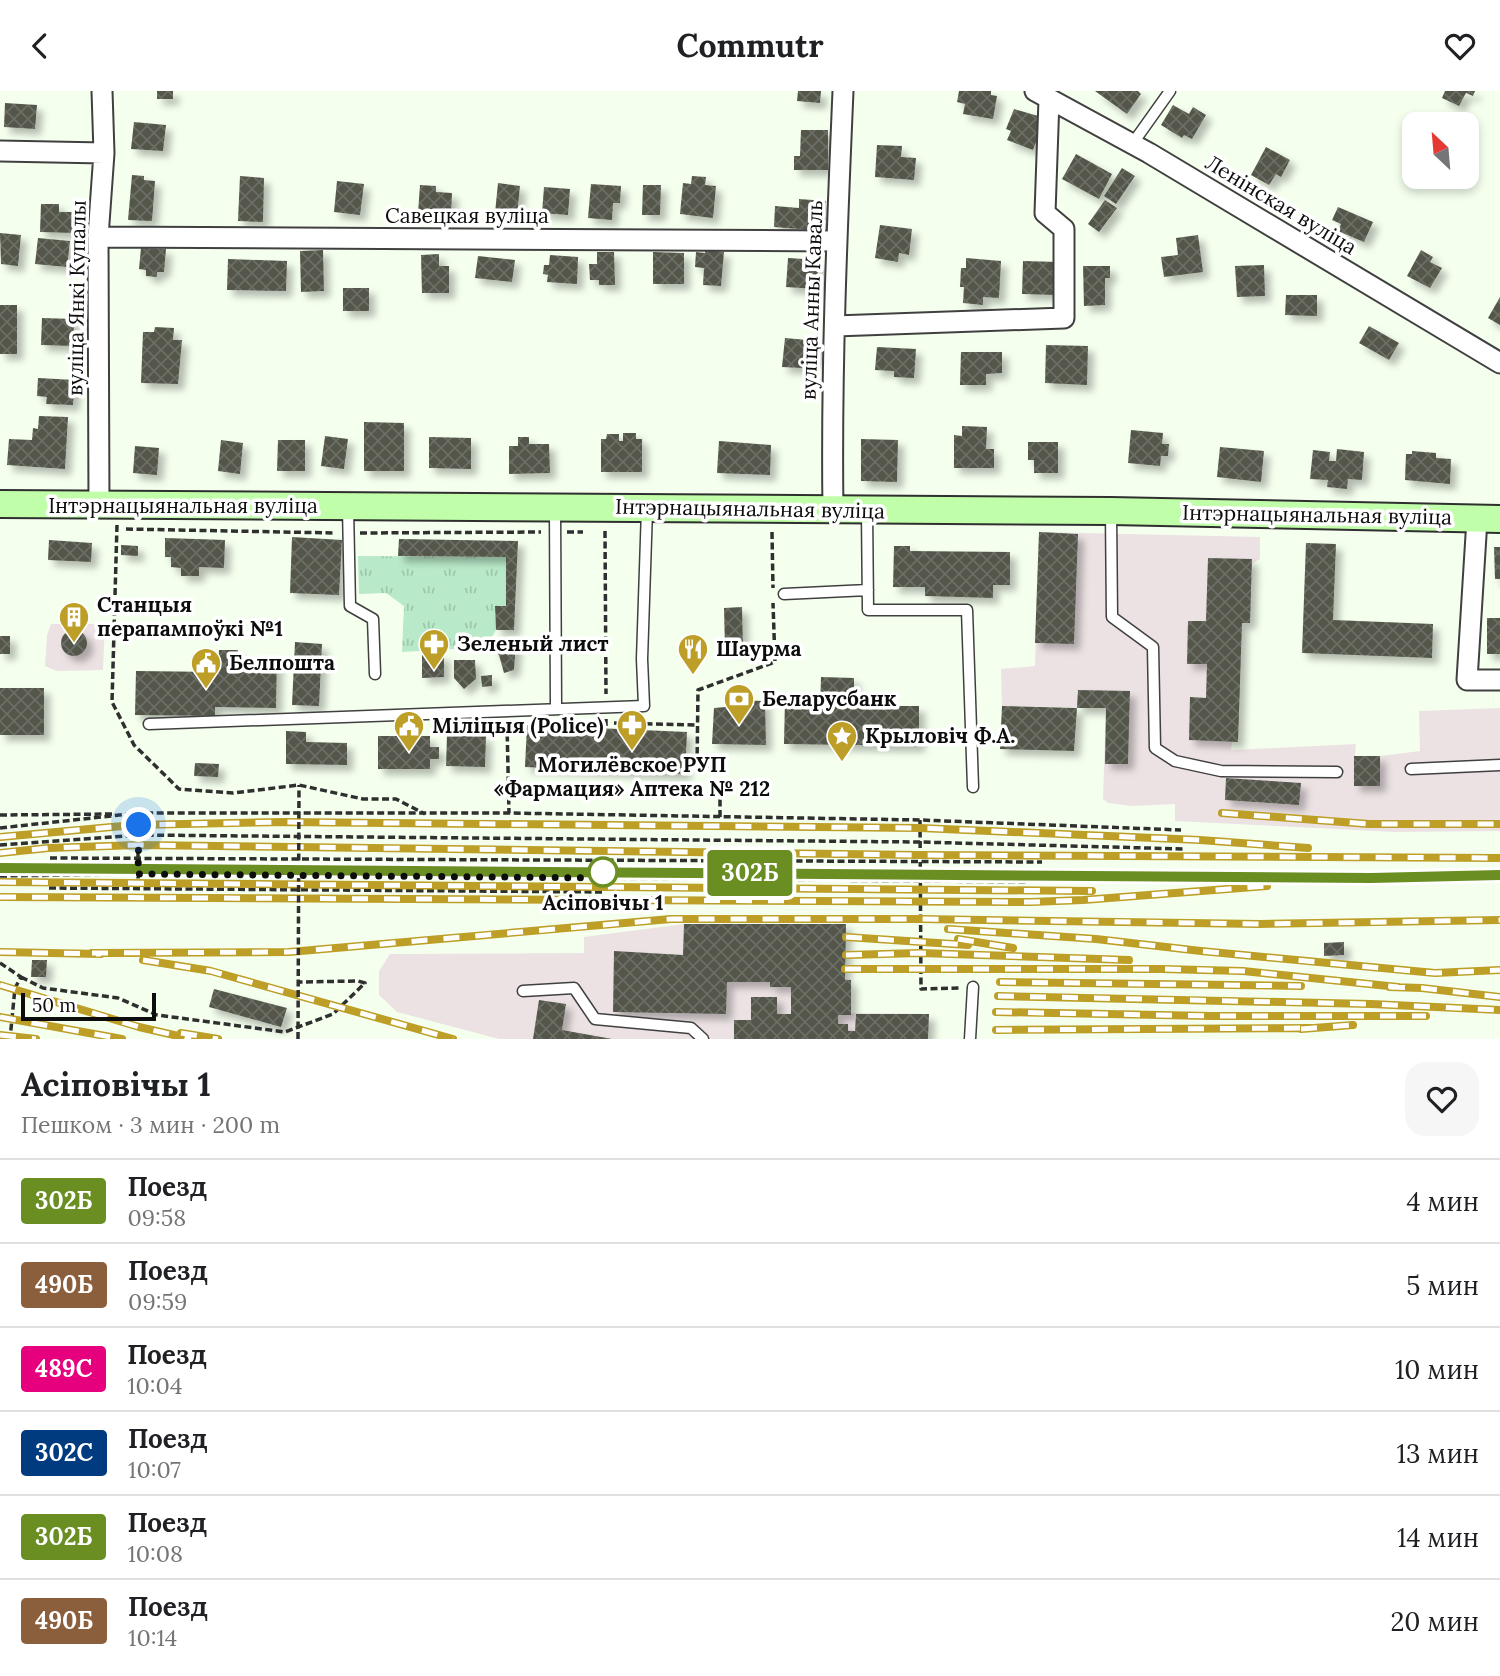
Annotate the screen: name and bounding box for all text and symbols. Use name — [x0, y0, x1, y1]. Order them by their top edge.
text: Commutr — [676, 25, 824, 66]
icon: back — [21, 27, 59, 65]
icon: heart — [1441, 27, 1479, 65]
north arrow — [1402, 112, 1479, 189]
map controls — [1402, 112, 1479, 189]
street label: Ленінская вуліца — [1201, 149, 1362, 261]
street label: вуліца Янкі Купалы — [61, 200, 92, 396]
street label: вуліца Анны Каваль — [795, 200, 828, 400]
street label: Савецкая вуліца — [385, 202, 549, 229]
street label: Інтэрнацыянальная вуліца — [48, 492, 318, 519]
street label: Інтэрнацыянальная вуліца — [615, 493, 885, 524]
street label: Інтэрнацыянальная вуліца — [1182, 499, 1452, 530]
place label: Станцыя перапампоўкі №1 — [97, 591, 283, 642]
building icon: Станцыя перапампоўкі №1 — [57, 600, 91, 644]
pharmacy icon: Зеленый лист — [417, 627, 451, 671]
place label: Зеленый лист — [457, 630, 608, 657]
restaurant icon: Шаурма — [676, 632, 710, 676]
place label: Шаурма — [716, 635, 802, 662]
public building icon: Белпошта — [189, 646, 223, 690]
place label: Белпошта — [229, 649, 335, 676]
bank icon: Беларусбанк — [722, 682, 756, 726]
place label: Беларусбанк — [762, 685, 897, 712]
pharmacy icon: Могилёвское РУП «Фармация» Аптека № 212 — [615, 708, 649, 752]
public building icon: Міліцыя (Police) — [392, 709, 426, 753]
place label: Міліцыя (Police) — [432, 712, 603, 739]
place icon: Крыловіч Ф.А. — [825, 719, 859, 763]
place label: Крыловіч Ф.А. — [865, 722, 1015, 749]
place label: Могилёвское РУП «Фармация» Аптека № 212 — [494, 751, 770, 802]
your location — [121, 807, 156, 842]
line badge: 302Б — [701, 850, 799, 896]
marker: Асіповічы 1 — [588, 857, 618, 887]
text: 302Б — [721, 857, 779, 888]
place label: Асіповічы 1 — [543, 889, 663, 916]
scale bar — [21, 990, 156, 1022]
text: 50 m — [32, 993, 76, 1017]
button: heart — [1405, 1062, 1479, 1136]
text: Асіповічы 1 — [21, 1063, 211, 1105]
text: Пешком · 3 мин · 200 m — [21, 1110, 280, 1139]
text: Поезд — [127, 1170, 207, 1203]
text: 302Б — [35, 1185, 92, 1216]
text: 4 мин — [1406, 1185, 1479, 1218]
text: 09:58 — [127, 1203, 186, 1232]
text: Поезд — [128, 1254, 208, 1287]
text: 490Б — [35, 1269, 93, 1300]
text: 5 мин — [1406, 1269, 1479, 1302]
text: 09:59 — [128, 1287, 187, 1316]
text: Поезд — [127, 1338, 207, 1371]
text: 489С — [35, 1353, 92, 1384]
text: 10 мин — [1395, 1353, 1479, 1386]
text: 10:04 — [127, 1371, 182, 1400]
text: Поезд — [128, 1422, 208, 1455]
text: 302С — [35, 1437, 93, 1468]
text: 13 мин — [1397, 1437, 1479, 1470]
text: 10:07 — [128, 1455, 181, 1484]
text: Поезд — [127, 1506, 207, 1539]
text: 302Б — [35, 1521, 92, 1552]
text: 14 мин — [1397, 1521, 1479, 1554]
text: 10:08 — [127, 1539, 183, 1568]
text: Поезд — [128, 1590, 208, 1623]
text: 490Б — [35, 1605, 93, 1636]
text: 20 мин — [1390, 1605, 1479, 1638]
text: 10:14 — [128, 1623, 177, 1652]

